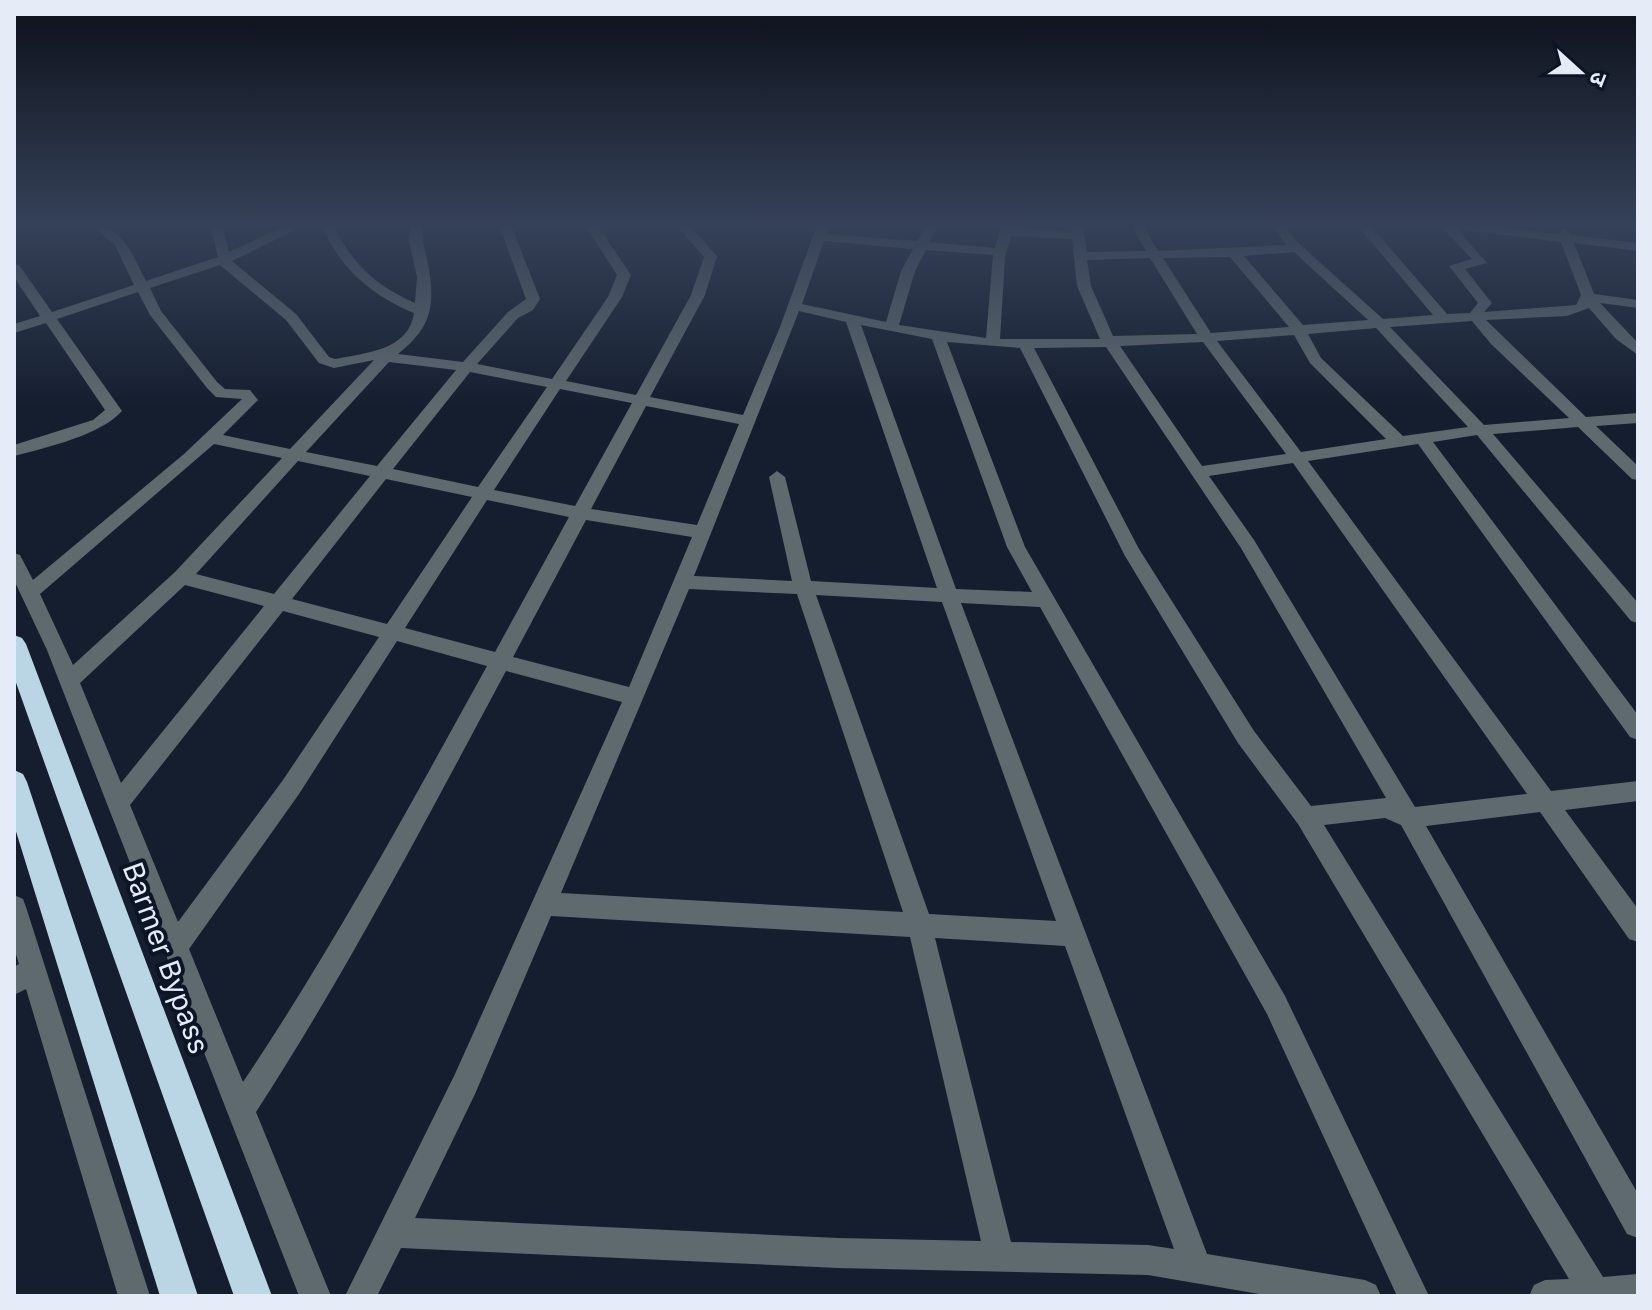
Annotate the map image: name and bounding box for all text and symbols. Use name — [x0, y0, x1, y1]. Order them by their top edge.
north arrow — [1540, 32, 1620, 112]
text: उ — [1584, 68, 1613, 91]
street label: Barmer Bypass — [116, 858, 216, 1058]

